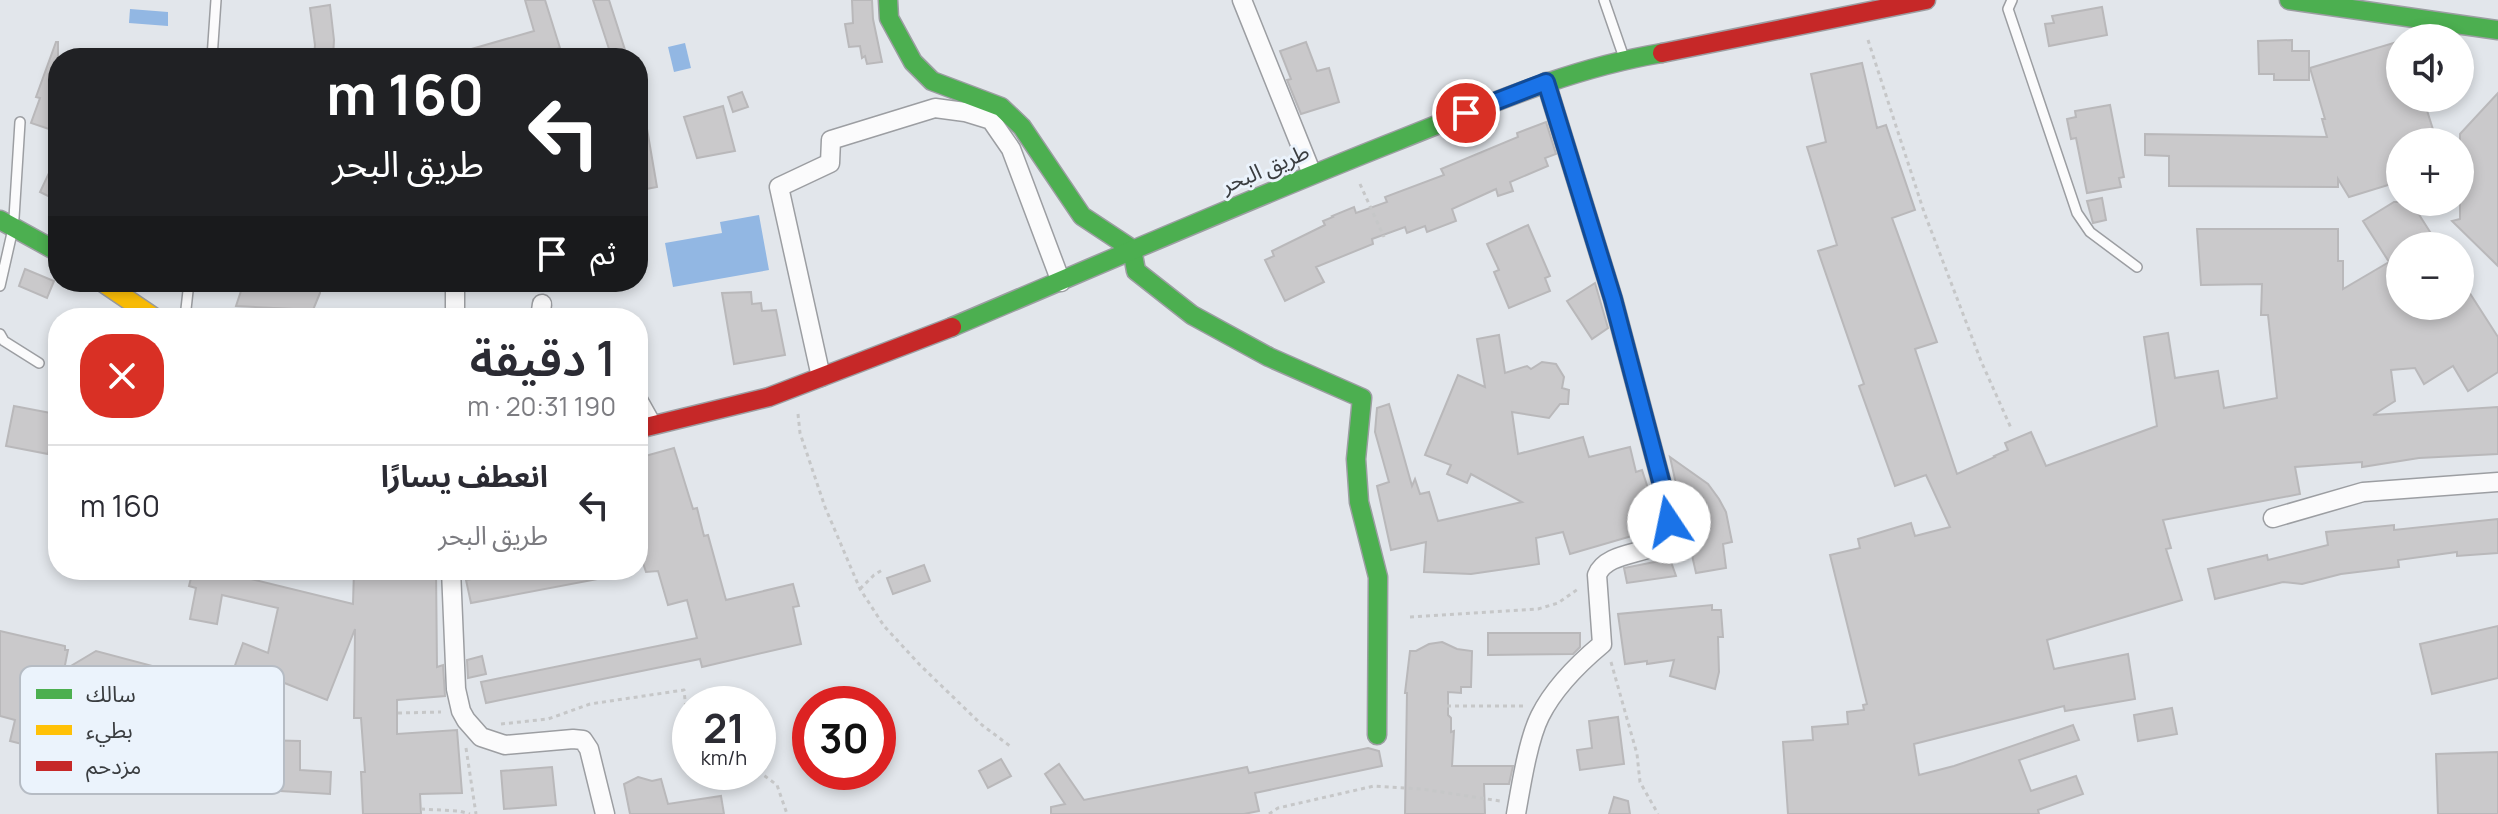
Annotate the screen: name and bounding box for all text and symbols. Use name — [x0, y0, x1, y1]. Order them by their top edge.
map controls — [2386, 24, 2474, 320]
button: sound — [2386, 24, 2474, 112]
text: 160 m — [326, 55, 484, 132]
pin — [1432, 79, 1500, 147]
icon: left — [512, 80, 616, 184]
icon: arrive — [1444, 91, 1488, 135]
button: + — [2386, 128, 2474, 216]
street label: طريق البحر — [1215, 136, 1314, 200]
text: طريق البحر — [332, 139, 484, 188]
icon: arrive — [530, 232, 574, 276]
text: ثم — [590, 232, 616, 273]
button: − — [2386, 232, 2474, 320]
text: 1 دقيقة — [470, 325, 616, 390]
button: close — [80, 334, 164, 418]
text: 190 m · 20:31 — [467, 388, 616, 424]
text: انعطف يسارًا — [381, 455, 548, 496]
position arrow — [1627, 480, 1711, 564]
icon: left — [572, 483, 616, 527]
text: 160 m — [80, 485, 160, 526]
text: طريق البحر — [438, 517, 548, 553]
legend — [20, 666, 284, 794]
text: سالك — [86, 679, 136, 709]
speed limit sign: 30 — [792, 686, 896, 790]
text: 21 — [703, 700, 745, 755]
text: بطيء — [86, 715, 133, 747]
text: km/h — [701, 744, 747, 771]
text: مزدحم — [86, 751, 141, 783]

